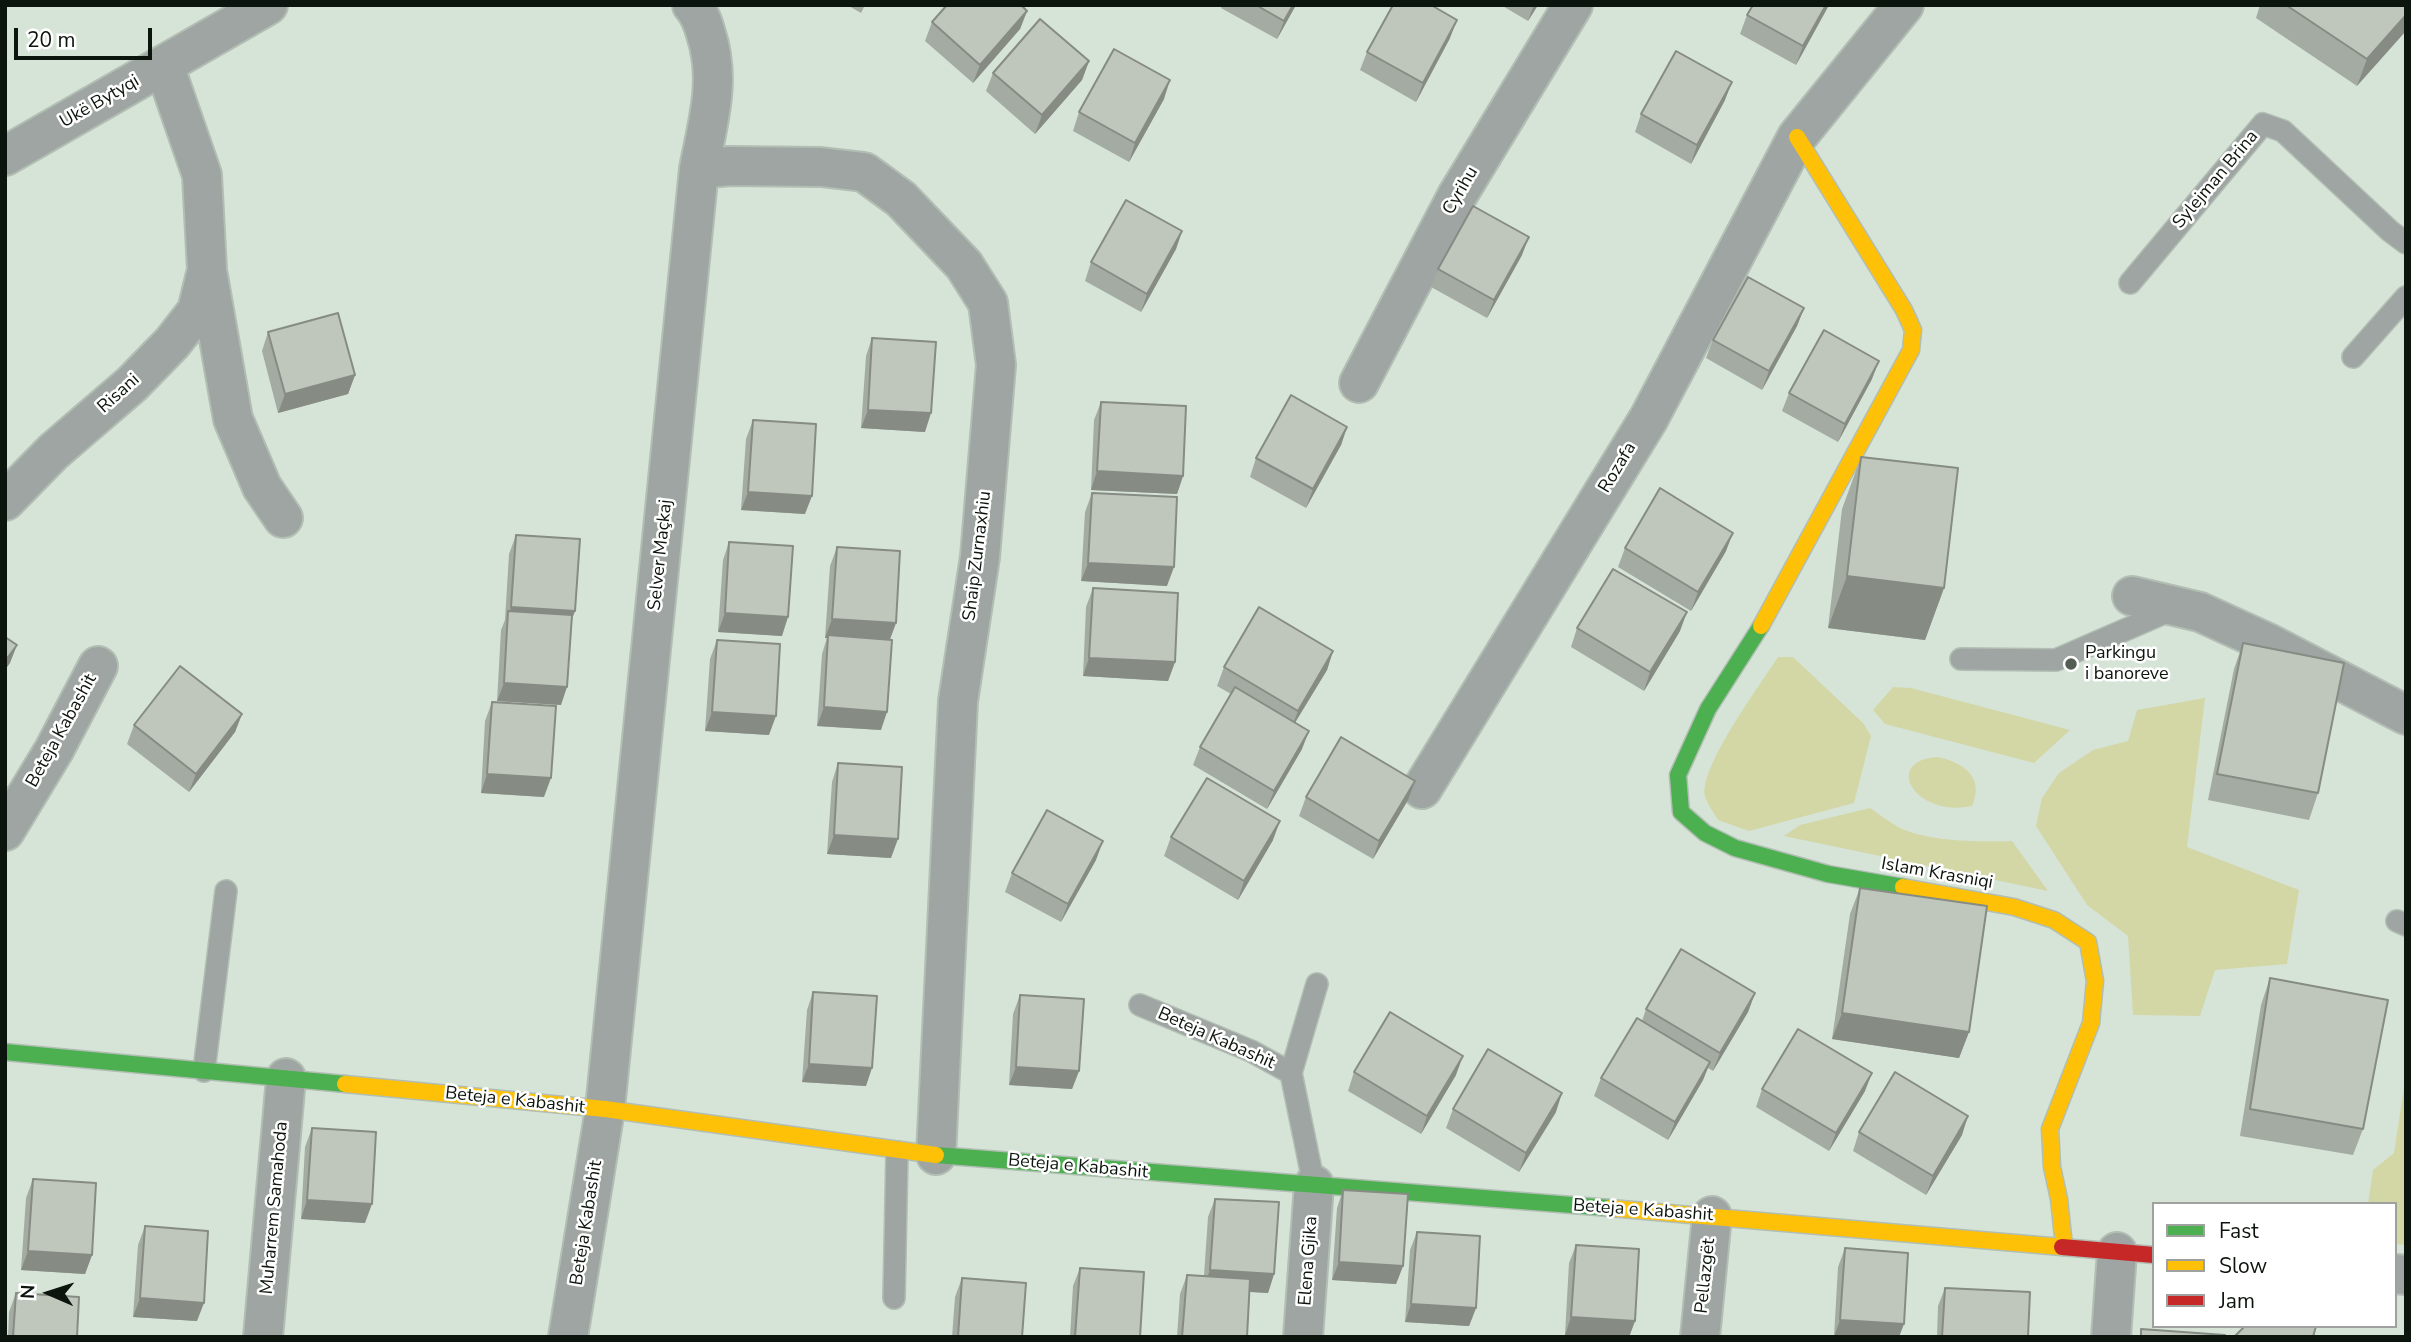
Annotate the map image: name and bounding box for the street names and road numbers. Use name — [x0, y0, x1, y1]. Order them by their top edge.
street label: Ukë Bytyqi — [57, 71, 143, 133]
street label: Sylejman Brina — [2169, 126, 2263, 234]
street label: Cyrihu — [1439, 163, 1483, 219]
street label: Risani — [94, 370, 144, 418]
street label: Rozafa — [1595, 439, 1641, 497]
street label: Shaip Zurnaxhiu — [959, 490, 997, 622]
street label: Selver Maçkaj — [644, 498, 678, 612]
street label: Beteja Kabashit — [22, 671, 102, 791]
street label: Islam Krasniqi — [1879, 854, 1995, 894]
street label: Beteja Kabashit — [1154, 1003, 1278, 1075]
street label: Beteja e Kabashit — [444, 1083, 586, 1119]
street label: Muharrem Samahoda — [257, 1121, 293, 1295]
street label: Beteja e Kabashit — [1007, 1150, 1149, 1184]
street label: Beteja Kabashit — [566, 1159, 608, 1287]
street label: Beteja e Kabashit — [1572, 1195, 1714, 1227]
street label: Elena Gjika — [1295, 1216, 1323, 1306]
street label: Pellazgët — [1691, 1237, 1721, 1315]

